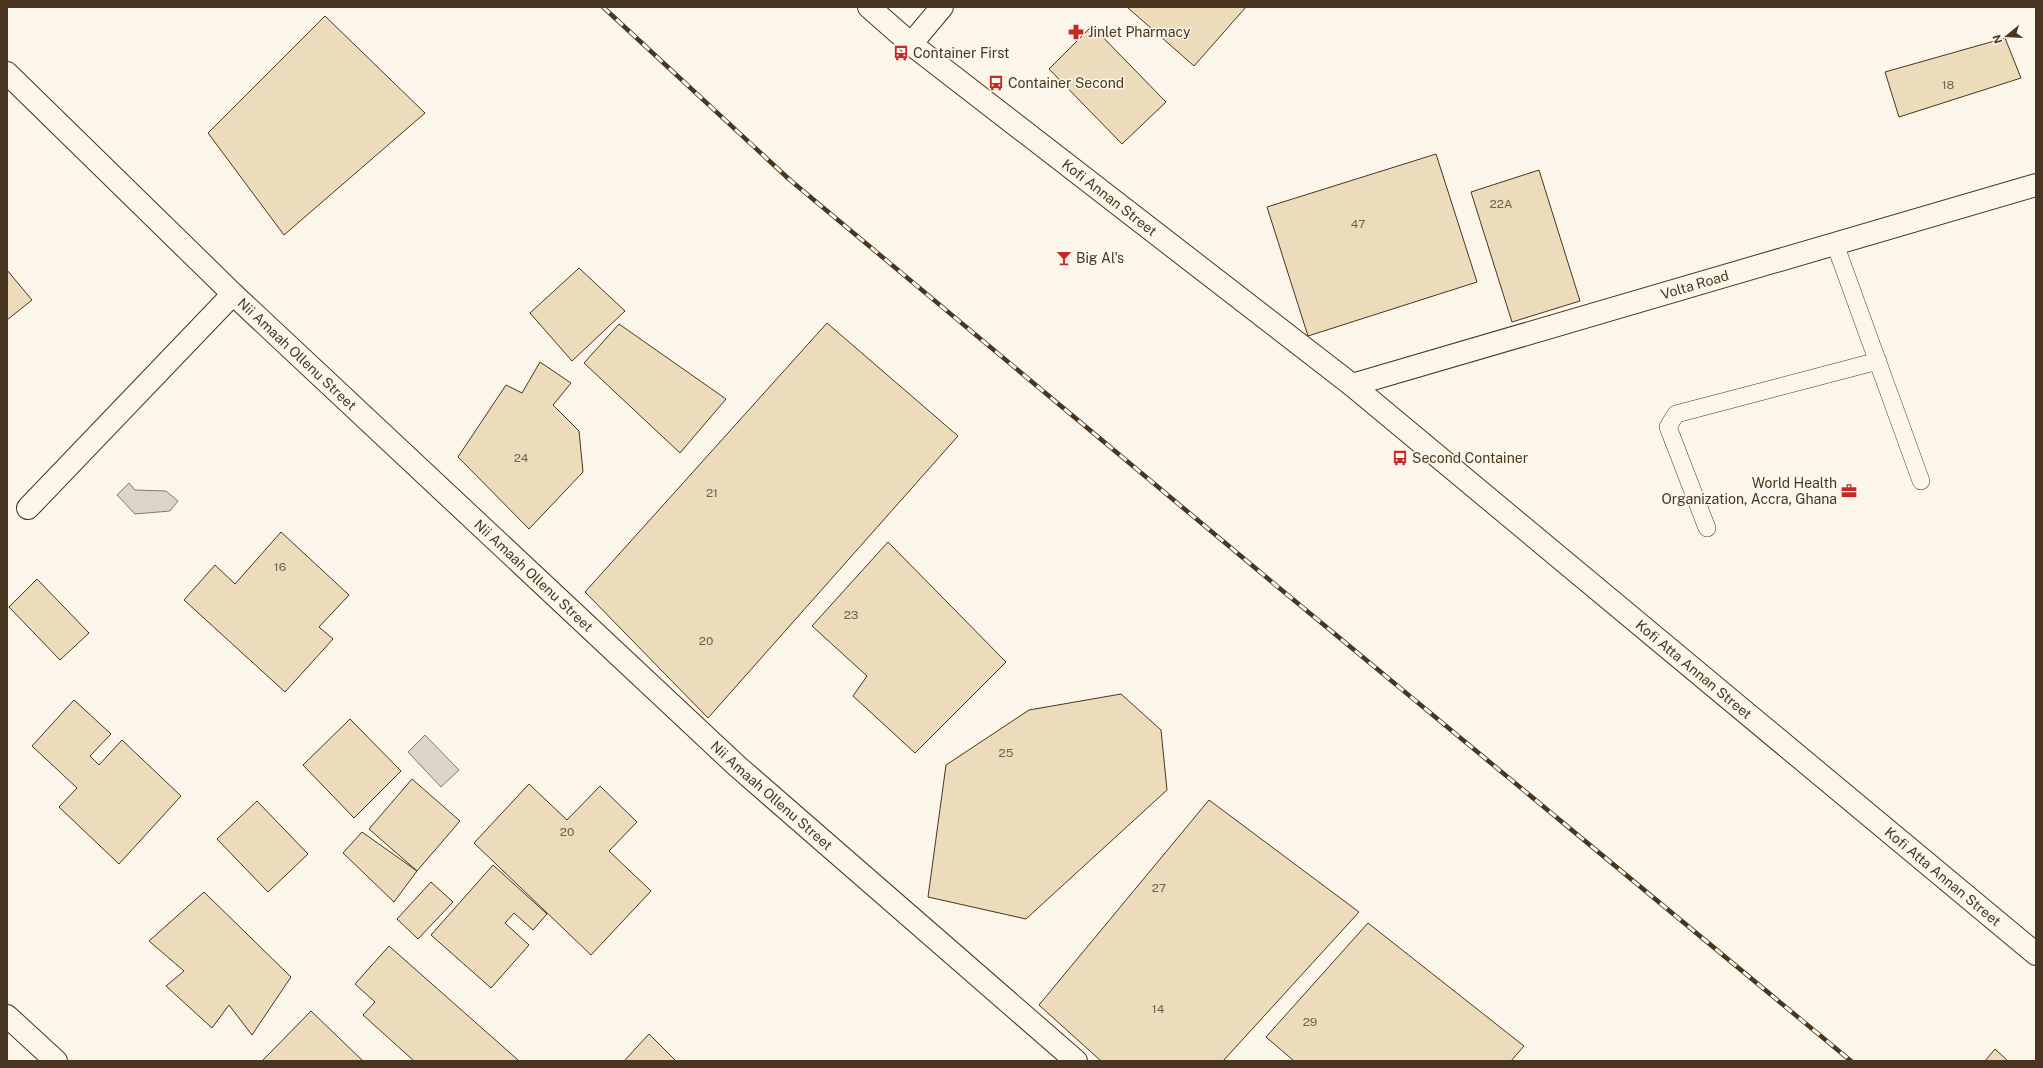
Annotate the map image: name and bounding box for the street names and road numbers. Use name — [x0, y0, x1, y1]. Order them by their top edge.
street label: Kofi Annan Street — [1059, 156, 1160, 239]
street label: Volta Road — [1659, 267, 1731, 302]
street label: Nii Amaah Ollenu Street — [235, 295, 360, 413]
street label: Nii Amaah Ollenu Street — [471, 516, 596, 635]
street label: Kofi Atta Annan Street — [1633, 616, 1755, 722]
street label: Nii Amaah Ollenu Street — [708, 738, 836, 853]
street label: Kofi Atta Annan Street — [1882, 824, 2004, 929]

